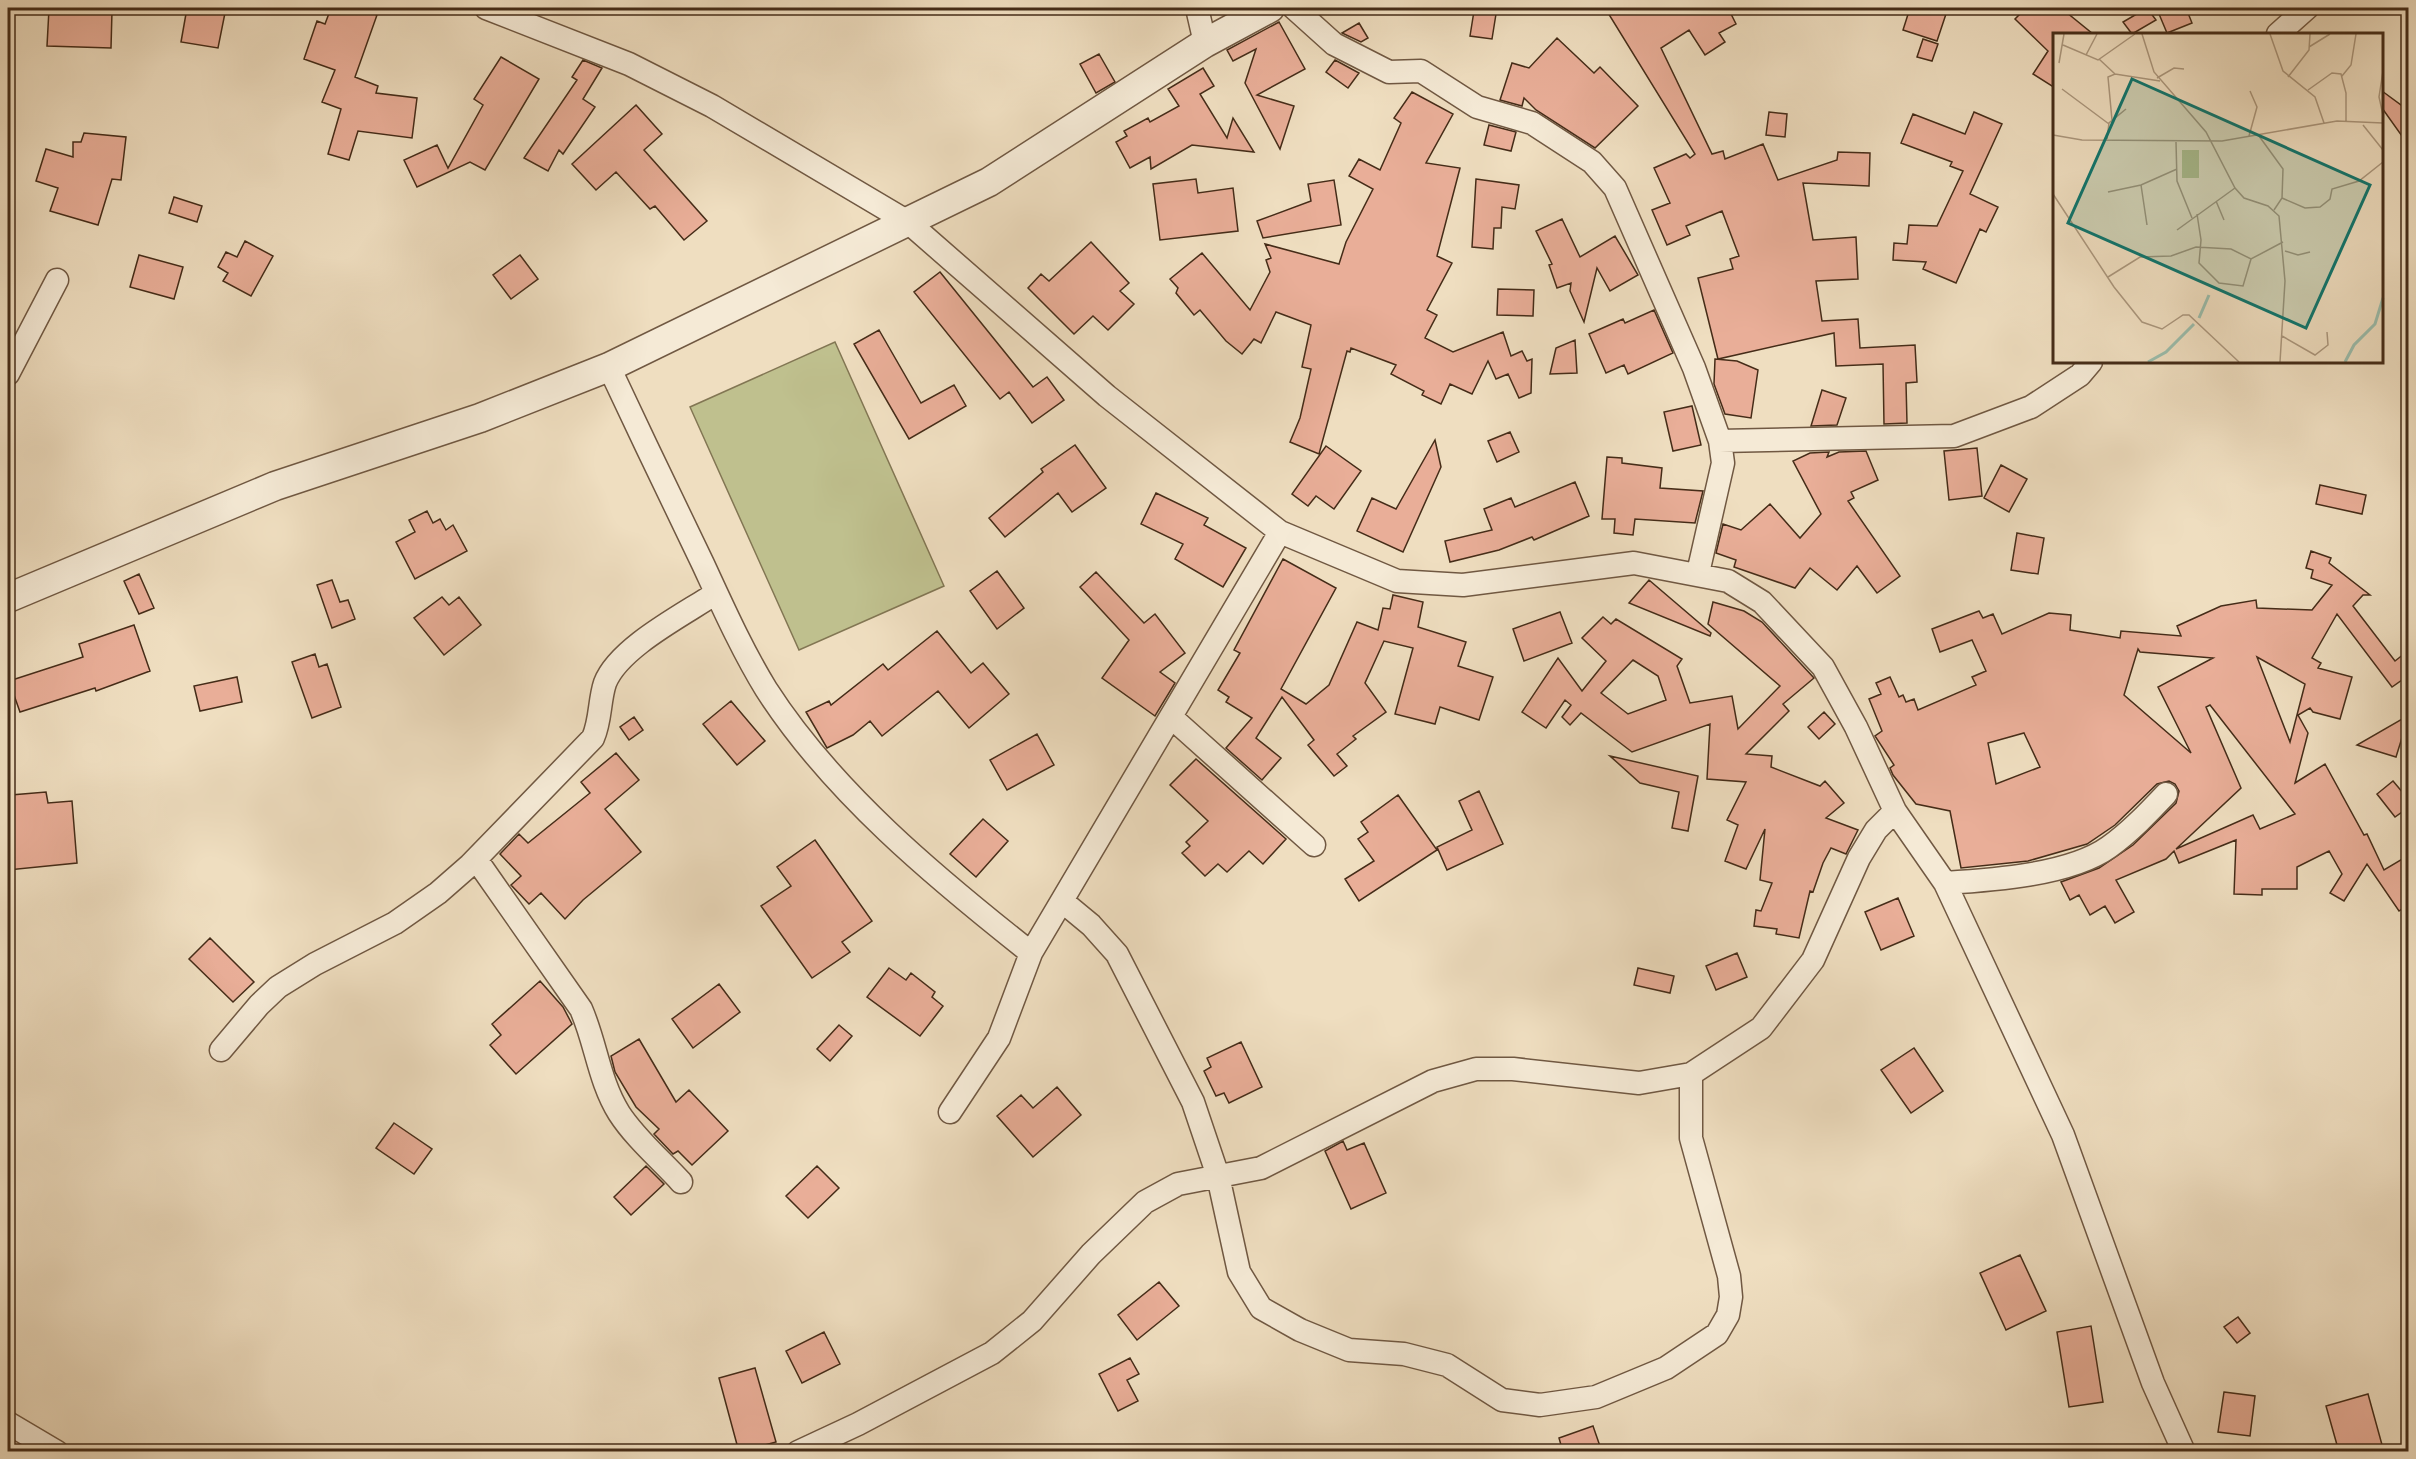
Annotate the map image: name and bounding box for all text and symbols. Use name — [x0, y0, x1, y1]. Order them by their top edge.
inset map — [2053, 33, 2383, 363]

